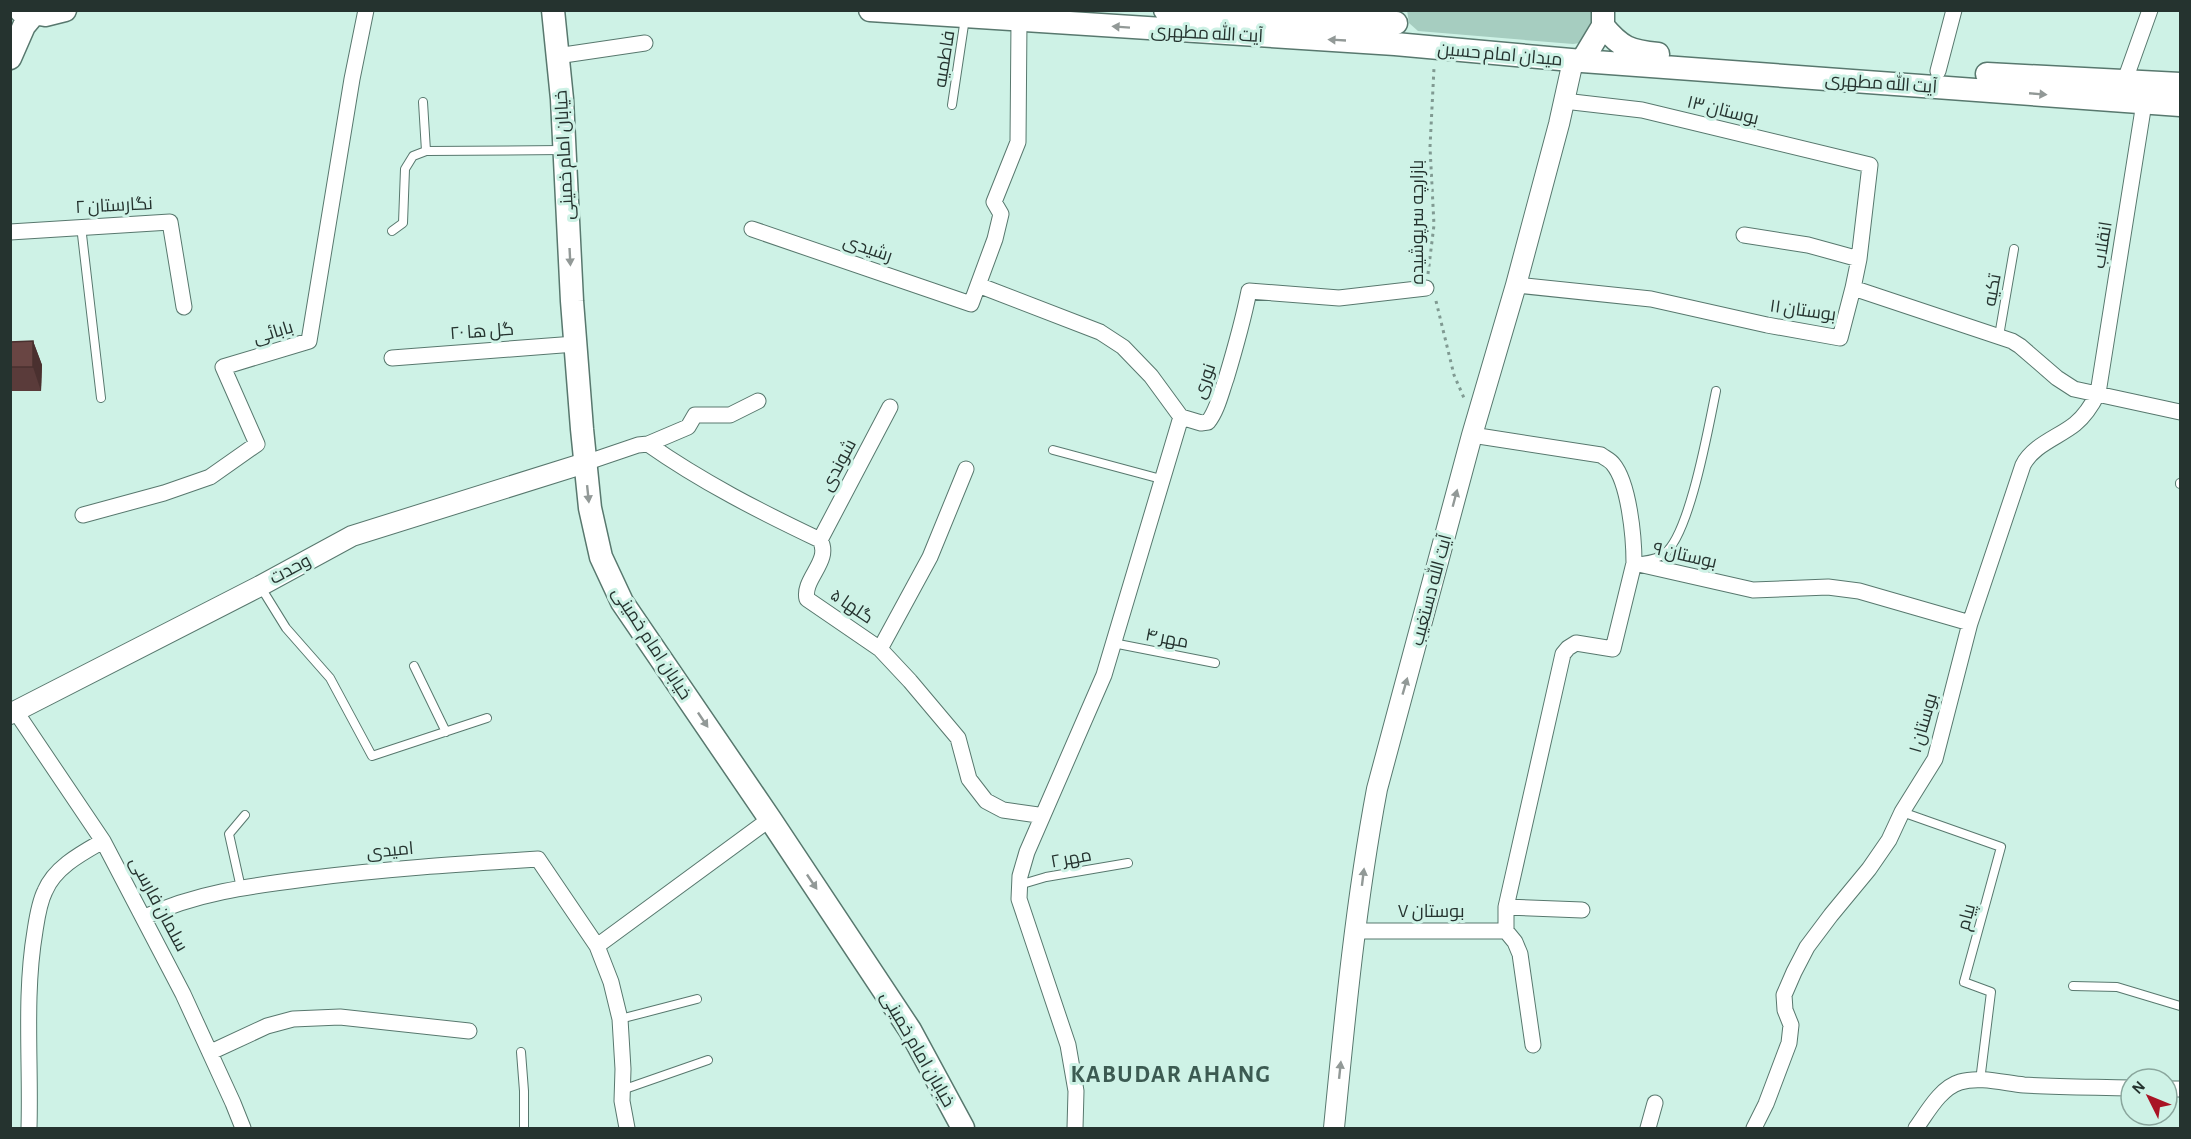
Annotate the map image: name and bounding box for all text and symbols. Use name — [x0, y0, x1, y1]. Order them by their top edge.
street label: آیت الله مطهری — [1150, 18, 1264, 47]
one-way arrow — [1112, 23, 1131, 32]
street label: فاطمیه — [932, 29, 958, 89]
one-way arrow — [1327, 36, 1346, 45]
street label: میدان امام حسین — [1436, 41, 1563, 71]
street label: آیت الله مطهری — [1824, 67, 1938, 98]
street label: خیابان امام خمینی — [553, 89, 579, 220]
one-way arrow — [2029, 89, 2048, 99]
street label: بوستان ۱۳ — [1685, 93, 1761, 130]
street label: بازارچه سرپوشیده — [1408, 160, 1429, 284]
street label: نگارستان ۲ — [75, 195, 153, 218]
street label: انقلاب — [2090, 220, 2116, 270]
street label: رشیدی — [840, 231, 895, 267]
one-way arrow — [565, 248, 574, 267]
street label: تکیه — [1981, 272, 2005, 308]
street label: بوستان ۱۱ — [1768, 297, 1837, 326]
street label: بابائی — [251, 318, 296, 349]
street label: گل ها ۲۰ — [449, 321, 515, 344]
street label: نوری — [1191, 361, 1220, 402]
street label: شوندی — [817, 436, 861, 495]
one-way arrow — [583, 484, 593, 503]
one-way arrow — [1451, 489, 1460, 507]
street label: آیت الله دستغیب — [1405, 531, 1456, 648]
street label: بوستان ۹ — [1651, 540, 1718, 573]
street label: وحدت — [267, 552, 314, 589]
street label: خیابان امام خمینی — [606, 584, 694, 704]
street label: گلها ۵ — [826, 586, 876, 628]
street label: مهر ۴ — [1143, 626, 1190, 653]
one-way arrow — [1400, 677, 1410, 696]
street label: بوستان ۱ — [1907, 691, 1942, 755]
one-way arrow — [697, 712, 709, 728]
street label: امیدی — [366, 840, 415, 863]
street label: مهر ۲ — [1049, 847, 1093, 872]
street label: سلمان فارسی — [125, 854, 191, 955]
one-way arrow — [1359, 867, 1368, 886]
one-way arrow — [806, 874, 817, 890]
street label: پیام — [1955, 902, 1981, 933]
street label: بوستان ۷ — [1398, 903, 1464, 922]
street label: خیابان امام خمینی — [875, 989, 957, 1111]
one-way arrow — [1335, 1061, 1345, 1080]
district label: KABUDAR AHANG — [1071, 1063, 1271, 1087]
north arrow — [2119, 1067, 2179, 1127]
text: N — [2129, 1078, 2148, 1097]

